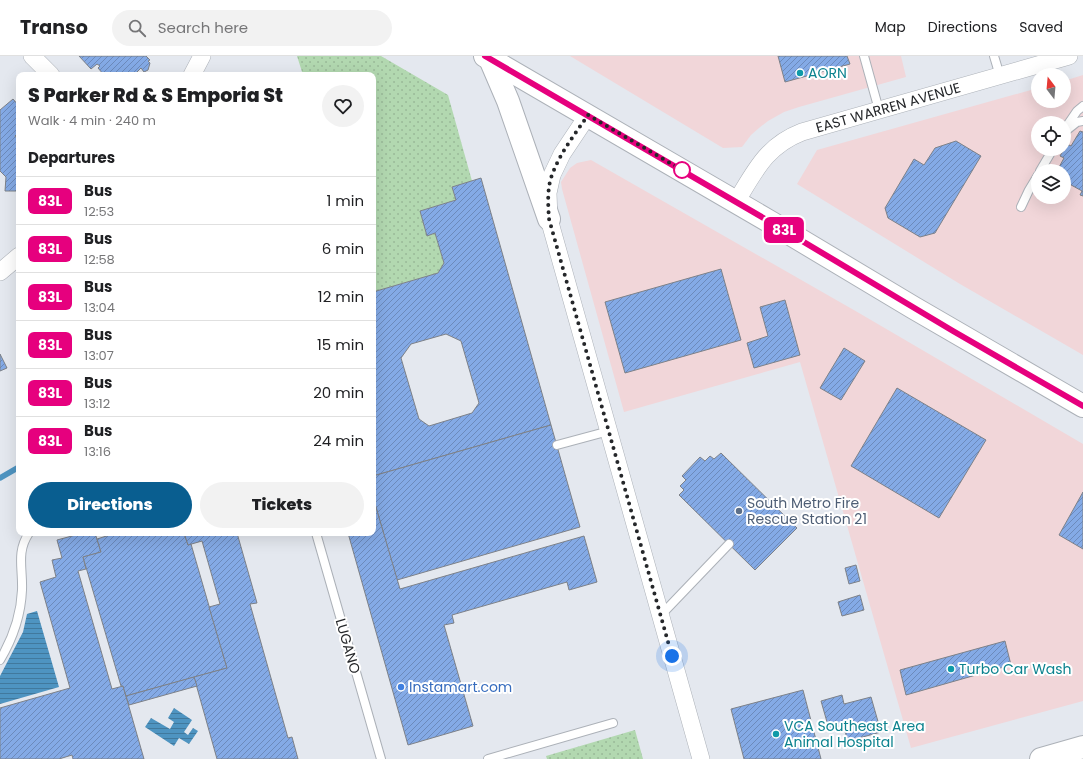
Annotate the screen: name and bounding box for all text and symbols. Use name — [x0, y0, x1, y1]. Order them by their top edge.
search box — [112, 10, 392, 46]
text: Transo — [20, 14, 88, 41]
icon: search — [126, 17, 148, 39]
text: Search here — [158, 17, 248, 38]
text: Map — [875, 17, 906, 37]
text: Directions — [928, 17, 997, 37]
text: Saved — [1019, 17, 1063, 37]
place label: AORN — [808, 63, 847, 83]
marker: AORN — [795, 68, 805, 78]
north arrow — [1031, 68, 1071, 108]
map controls — [1031, 68, 1071, 204]
street label: EAST WARREN AVENUE — [813, 77, 963, 138]
text: S Parker Rd & S Emporia St — [28, 82, 283, 109]
button: heart — [322, 85, 364, 127]
text: Walk · 4 min · 240 m — [28, 111, 156, 130]
button: locate — [1031, 116, 1071, 156]
text: Departures — [28, 147, 115, 168]
unlabelled marker — [673, 161, 691, 179]
button: layers — [1031, 164, 1071, 204]
text: Bus — [84, 180, 112, 201]
text: 1 min — [326, 190, 364, 211]
text: 83L — [38, 191, 62, 211]
text: 12:53 — [84, 202, 114, 221]
line badge: 83L — [761, 217, 807, 243]
text: 83L — [772, 220, 796, 240]
text: Bus — [84, 228, 112, 249]
text: 6 min — [322, 238, 364, 259]
text: 83L — [38, 239, 62, 259]
text: 12:58 — [84, 250, 115, 269]
text: Bus — [84, 276, 112, 297]
text: 12 min — [318, 286, 364, 307]
text: 83L — [38, 287, 62, 307]
text: 13:04 — [84, 298, 115, 317]
text: Bus — [84, 324, 112, 345]
text: 15 min — [317, 334, 364, 355]
text: 83L — [38, 335, 62, 355]
text: 13:07 — [84, 346, 114, 365]
text: Bus — [84, 372, 112, 393]
text: 20 min — [313, 382, 364, 403]
text: 83L — [38, 383, 62, 403]
text: 13:12 — [84, 394, 110, 413]
text: Bus — [84, 420, 112, 441]
text: 24 min — [313, 430, 364, 451]
text: 83L — [38, 431, 62, 451]
text: 13:16 — [84, 442, 111, 461]
button: Directions — [28, 482, 192, 528]
button: Tickets — [200, 482, 364, 528]
place label: South Metro Fire Rescue Station 21 — [747, 493, 867, 529]
marker: South Metro Fire Rescue Station 21 — [734, 506, 744, 516]
street label: LUGANO — [331, 616, 365, 676]
your location — [662, 646, 682, 666]
place label: Turbo Car Wash — [959, 659, 1072, 679]
marker: Turbo Car Wash — [946, 664, 956, 674]
place label: Instamart.com — [409, 677, 512, 697]
marker: Instamart.com — [396, 682, 406, 692]
place label: VCA Southeast Area Animal Hospital — [784, 716, 925, 752]
marker: VCA Southeast Area Animal Hospital — [771, 729, 781, 739]

